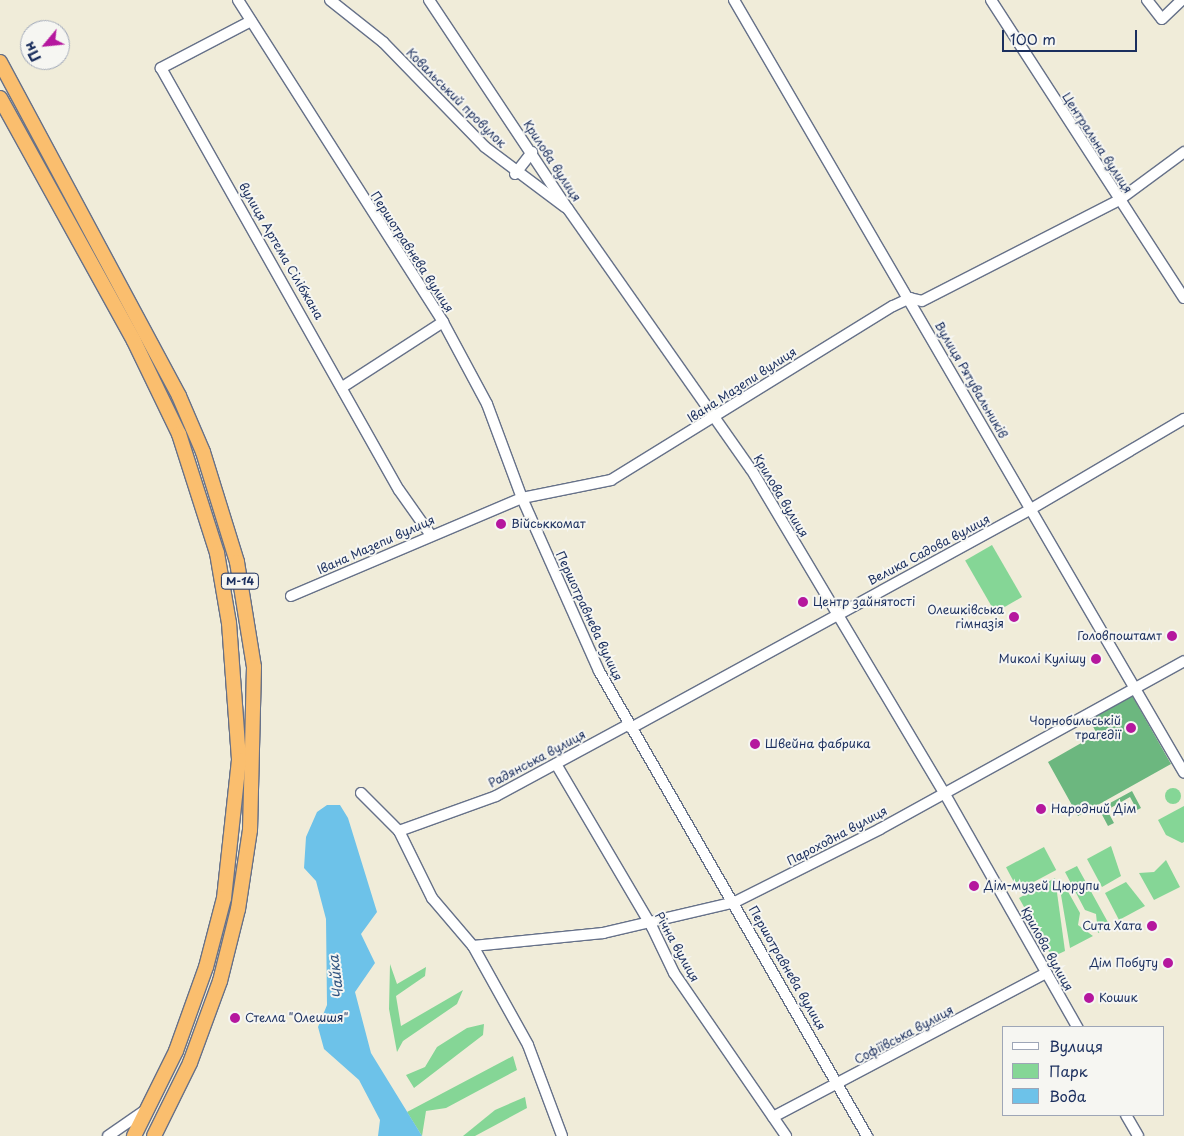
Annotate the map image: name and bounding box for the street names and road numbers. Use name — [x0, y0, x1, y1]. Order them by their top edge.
street label: Ковальський провулок — [403, 45, 509, 151]
street label: Центральна вулиця — [1059, 90, 1135, 196]
street label: Крилова вулиця — [520, 118, 584, 204]
street label: вулиця Артема Сілібжана — [236, 180, 326, 322]
street label: Першотравнева вулиця — [367, 189, 457, 315]
street label: Вулиця Рятувальників — [932, 319, 1010, 441]
street label: Івана Мазепи вулиця — [685, 344, 799, 426]
street label: Крилова вулиця — [751, 452, 811, 540]
street label: Велика Садова вулиця — [865, 511, 993, 589]
street label: Івана Мазепи вулиця — [315, 512, 437, 578]
street label: Першотравнева вулиця — [553, 549, 625, 683]
road number: М-14 — [220, 572, 260, 590]
street label: Радянська вулиця — [486, 727, 588, 791]
street label: Пароходна вулиця — [784, 803, 890, 869]
street label: Першотравнева вулиця — [745, 903, 829, 1033]
street label: Крилова вулиця — [1018, 904, 1076, 994]
street label: Річна вулиця — [652, 909, 702, 985]
street label: Софіївська вулиця — [852, 1003, 956, 1067]

